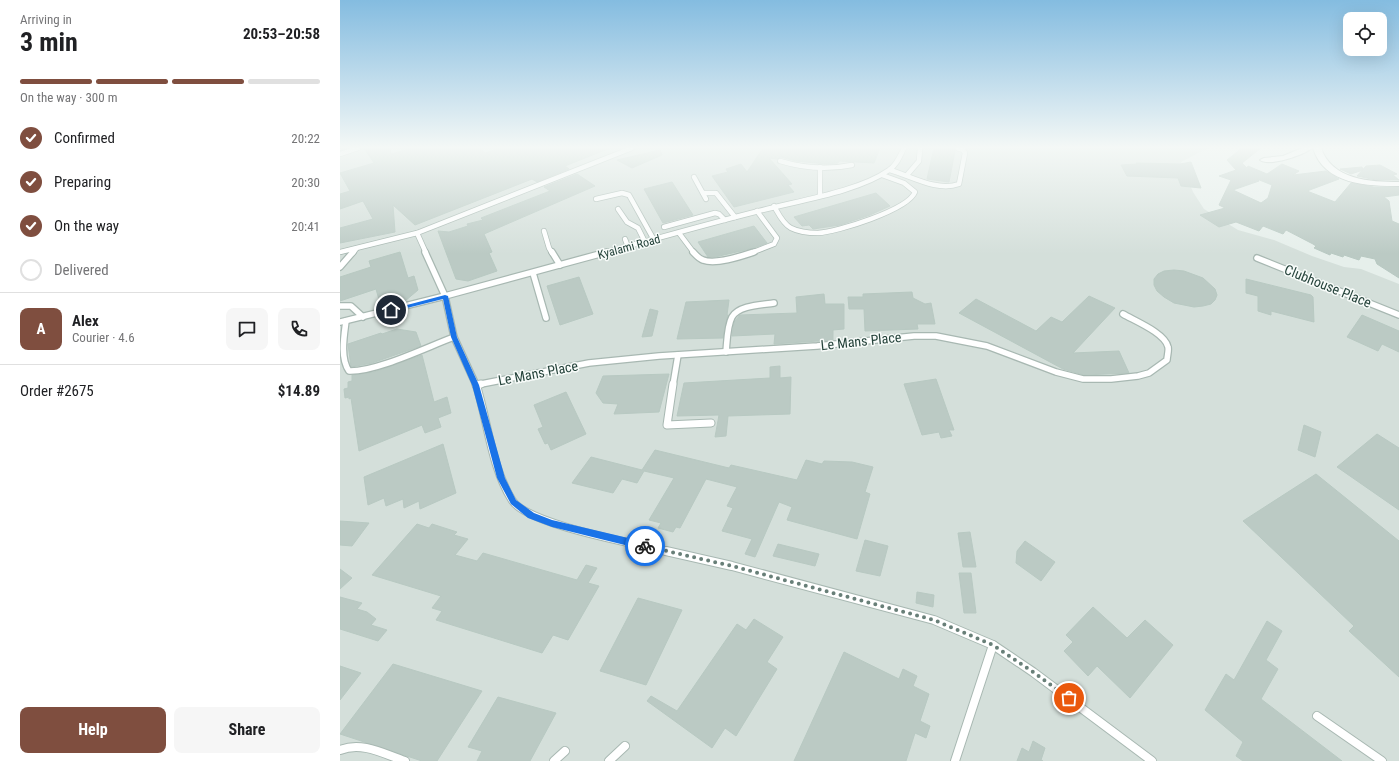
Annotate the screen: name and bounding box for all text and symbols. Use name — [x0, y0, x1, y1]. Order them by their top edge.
text: Arriving in — [20, 12, 72, 27]
map controls — [1343, 12, 1387, 56]
button: locate — [1343, 12, 1387, 56]
text: 20:53–20:58 — [243, 25, 320, 43]
text: 3 min — [20, 27, 78, 57]
text: On the way · 300 m — [20, 90, 117, 105]
icon: check — [20, 127, 42, 149]
text: Confirmed — [54, 129, 115, 147]
text: 20:22 — [291, 131, 320, 146]
icon: check — [20, 171, 42, 193]
text: Preparing — [54, 173, 111, 191]
text: 20:30 — [291, 175, 320, 190]
icon: check — [20, 215, 42, 237]
text: On the way — [54, 217, 119, 235]
text: 20:41 — [291, 219, 320, 234]
street label: Kyalami Road — [596, 232, 662, 262]
text: Delivered — [54, 261, 109, 279]
street label: Clubhouse Place — [1282, 261, 1374, 311]
pin — [374, 293, 408, 327]
icon: home — [380, 299, 402, 321]
button: chat — [226, 308, 268, 350]
button: phone — [278, 308, 320, 350]
text: Alex — [72, 312, 99, 330]
text: A — [37, 320, 45, 338]
street label: Le Mans Place — [820, 329, 902, 353]
text: Courier · 4.6 — [72, 330, 135, 345]
street label: Le Mans Place — [497, 357, 580, 389]
text: Order #2675 — [20, 382, 94, 400]
text: $14.89 — [278, 382, 320, 400]
courier — [625, 526, 665, 566]
icon: bike — [634, 535, 656, 557]
pin — [1052, 681, 1086, 715]
icon: bag — [1058, 687, 1080, 709]
button: Help — [20, 707, 166, 753]
button: Share — [174, 707, 320, 753]

